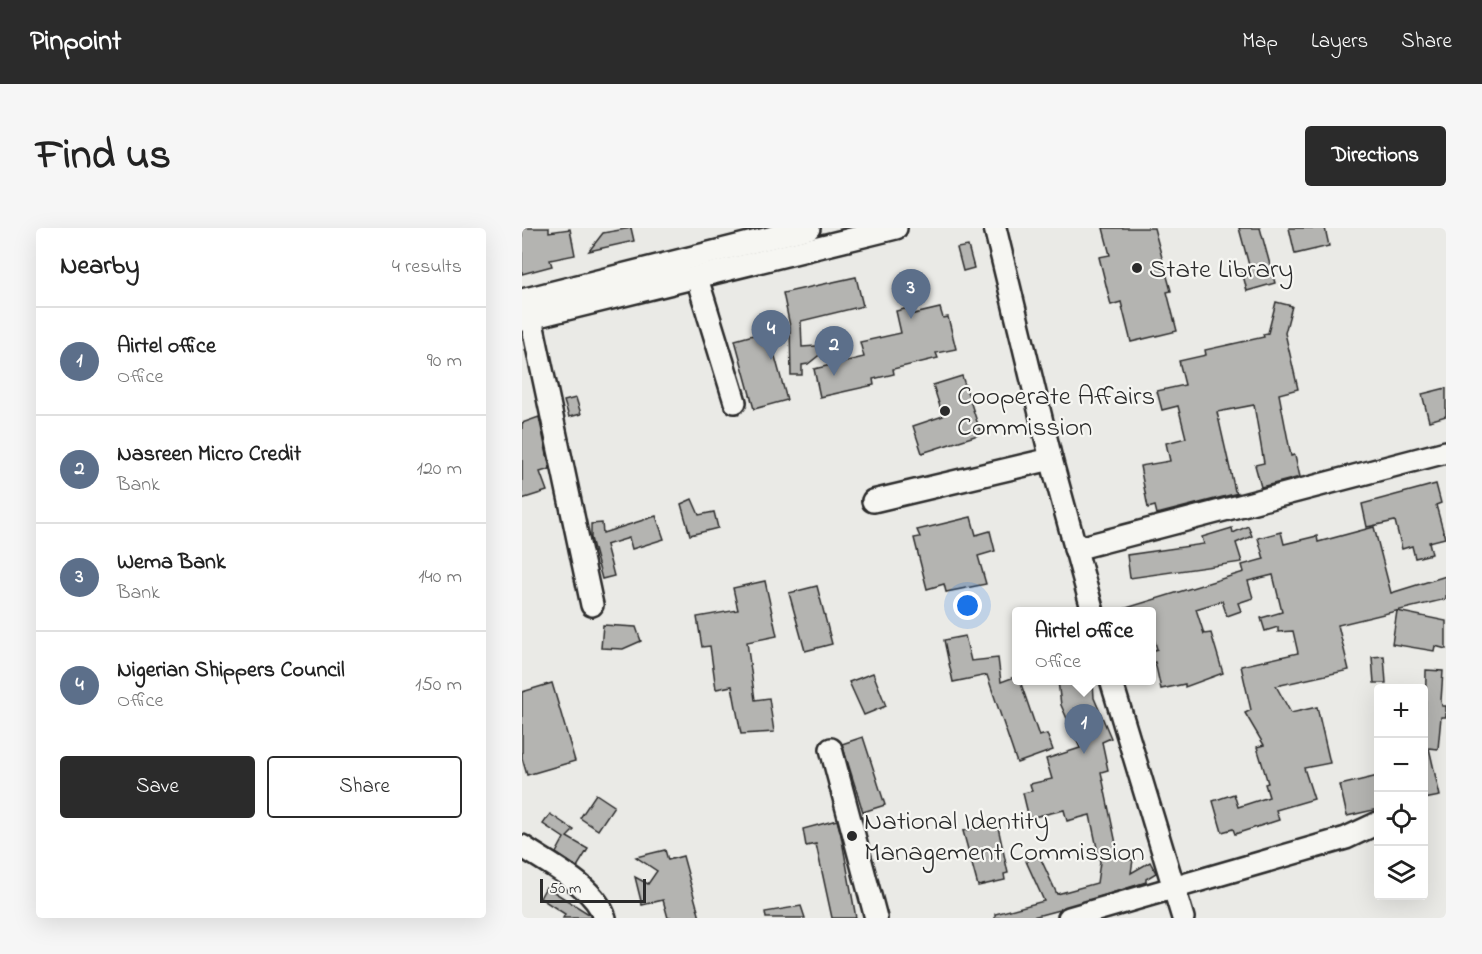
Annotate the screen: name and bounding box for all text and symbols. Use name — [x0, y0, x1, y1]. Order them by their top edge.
text: Pinpoint — [30, 22, 121, 63]
text: Map — [1242, 27, 1278, 57]
text: Layers — [1311, 27, 1368, 57]
text: Share — [1401, 27, 1452, 57]
text: Find us — [36, 126, 171, 187]
button: Directions — [1305, 126, 1446, 186]
text: Nearby — [60, 248, 139, 286]
place label: State Library — [1149, 251, 1293, 290]
text: 4 results — [392, 253, 462, 282]
marker: State Library — [1130, 261, 1144, 275]
pin: 3 — [892, 270, 930, 319]
pin: 4 — [752, 310, 790, 360]
pin: 2 — [814, 326, 854, 376]
text: Airtel office — [117, 331, 216, 363]
text: 1 — [76, 347, 83, 376]
text: 90 m — [427, 347, 462, 376]
text: Office — [117, 363, 163, 392]
place label: Cooperate Affairs Commission — [957, 378, 1155, 448]
marker: Cooperate Affairs Commission — [938, 404, 952, 418]
text: Nasreen Micro Credit — [117, 439, 301, 471]
text: 2 — [75, 455, 84, 484]
text: 120 m — [417, 455, 462, 484]
text: Bank — [117, 471, 160, 500]
text: Wema Bank — [117, 547, 226, 579]
text: 3 — [75, 563, 84, 592]
text: 140 m — [418, 563, 462, 592]
text: Bank — [117, 579, 160, 608]
your location — [953, 591, 982, 620]
popup — [1012, 607, 1156, 685]
text: Airtel office — [1035, 616, 1133, 648]
text: Office — [1035, 648, 1081, 677]
text: Nigerian Shippers Council — [117, 655, 345, 687]
text: 4 — [75, 671, 84, 700]
text: 150 m — [415, 671, 462, 700]
map controls — [1374, 684, 1428, 900]
button: + — [1374, 684, 1428, 738]
text: Office — [117, 687, 163, 716]
pin: 1 — [1064, 704, 1104, 754]
button: − — [1374, 738, 1428, 792]
button: Save — [60, 756, 255, 818]
button: Share — [267, 756, 462, 818]
button: locate — [1374, 792, 1428, 846]
place label: National Identity Management Commission — [864, 803, 1145, 873]
marker: National Identity Management Commission — [845, 829, 859, 843]
button: layers — [1374, 846, 1428, 900]
scale bar — [540, 876, 646, 904]
text: 50 m — [549, 877, 581, 901]

